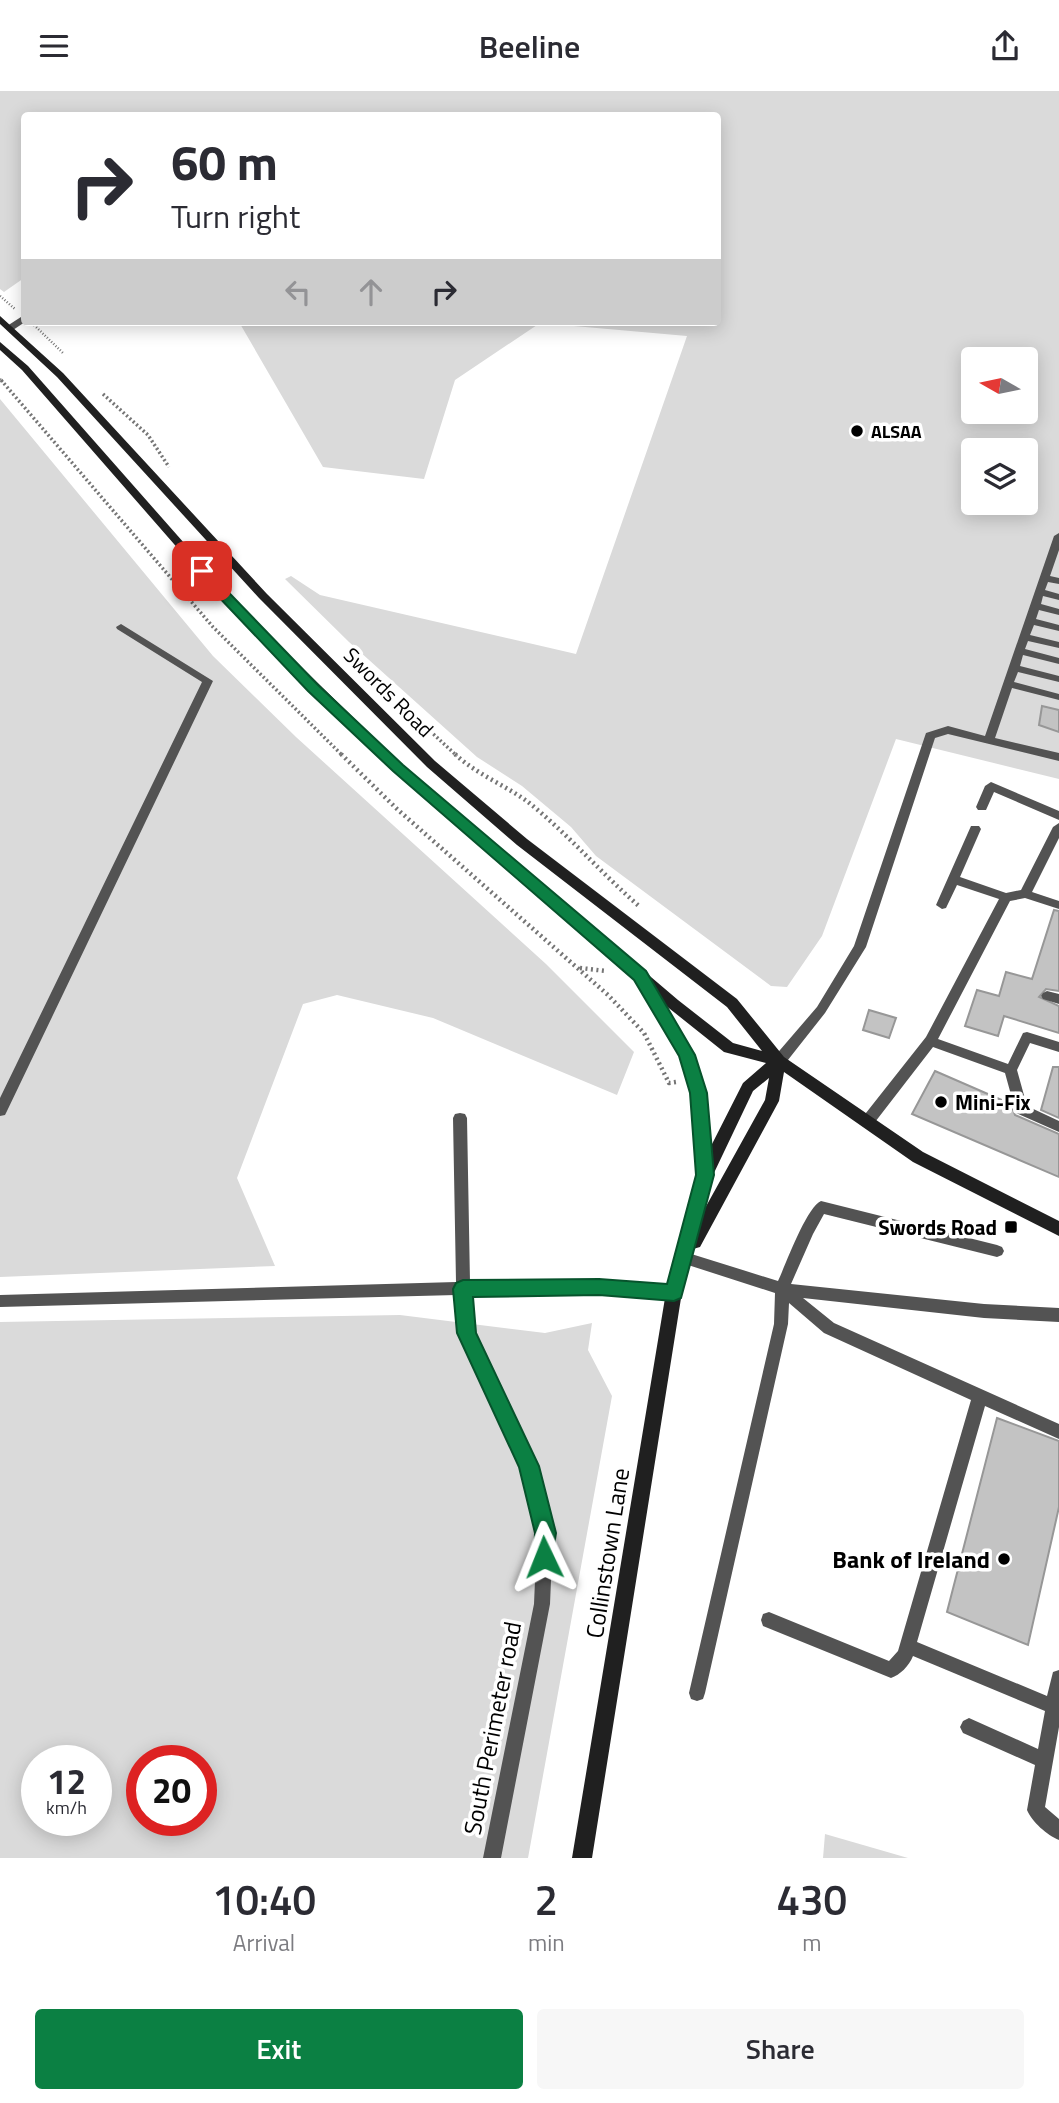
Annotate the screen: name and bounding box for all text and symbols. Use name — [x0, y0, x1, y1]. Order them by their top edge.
text: Beeline — [479, 22, 580, 70]
icon: menu — [35, 27, 73, 65]
icon: share — [986, 27, 1024, 65]
text: 60 m — [171, 124, 278, 199]
icon: right — [56, 140, 147, 231]
text: Turn right — [171, 192, 300, 240]
icon: left — [279, 273, 317, 311]
icon: ahead — [352, 273, 390, 311]
icon: right — [425, 273, 463, 311]
north arrow — [961, 347, 1038, 423]
map controls — [961, 347, 1038, 515]
place label: ALSAA — [871, 418, 922, 445]
marker: ALSAA — [849, 423, 865, 439]
button: layers — [961, 438, 1038, 515]
pin — [172, 541, 232, 601]
icon: arrive — [183, 552, 221, 590]
street label: Swords Road — [337, 640, 441, 744]
place label: Mini-Fix — [955, 1086, 1031, 1118]
marker: Mini-Fix — [933, 1094, 949, 1110]
place label: Swords Road — [878, 1211, 997, 1243]
marker: Swords Road — [1003, 1219, 1019, 1235]
street label: Collinstown Lane — [576, 1465, 638, 1641]
position arrow — [507, 1520, 581, 1594]
place label: Bank of Ireland — [832, 1541, 990, 1577]
marker: Bank of Ireland — [996, 1551, 1012, 1567]
street label: South Perimeter road — [454, 1618, 530, 1838]
speed limit sign: 20 — [126, 1745, 217, 1836]
text: 12 — [47, 1754, 86, 1808]
text: km/h — [46, 1794, 87, 1821]
text: 10:40 — [212, 1867, 316, 1931]
text: 2 — [535, 1867, 558, 1931]
text: 430 — [777, 1867, 847, 1931]
text: Arrival — [233, 1925, 295, 1960]
text: min — [528, 1925, 565, 1960]
text: m — [802, 1925, 821, 1960]
button: Exit — [35, 2009, 523, 2089]
button: Share — [537, 2009, 1024, 2089]

